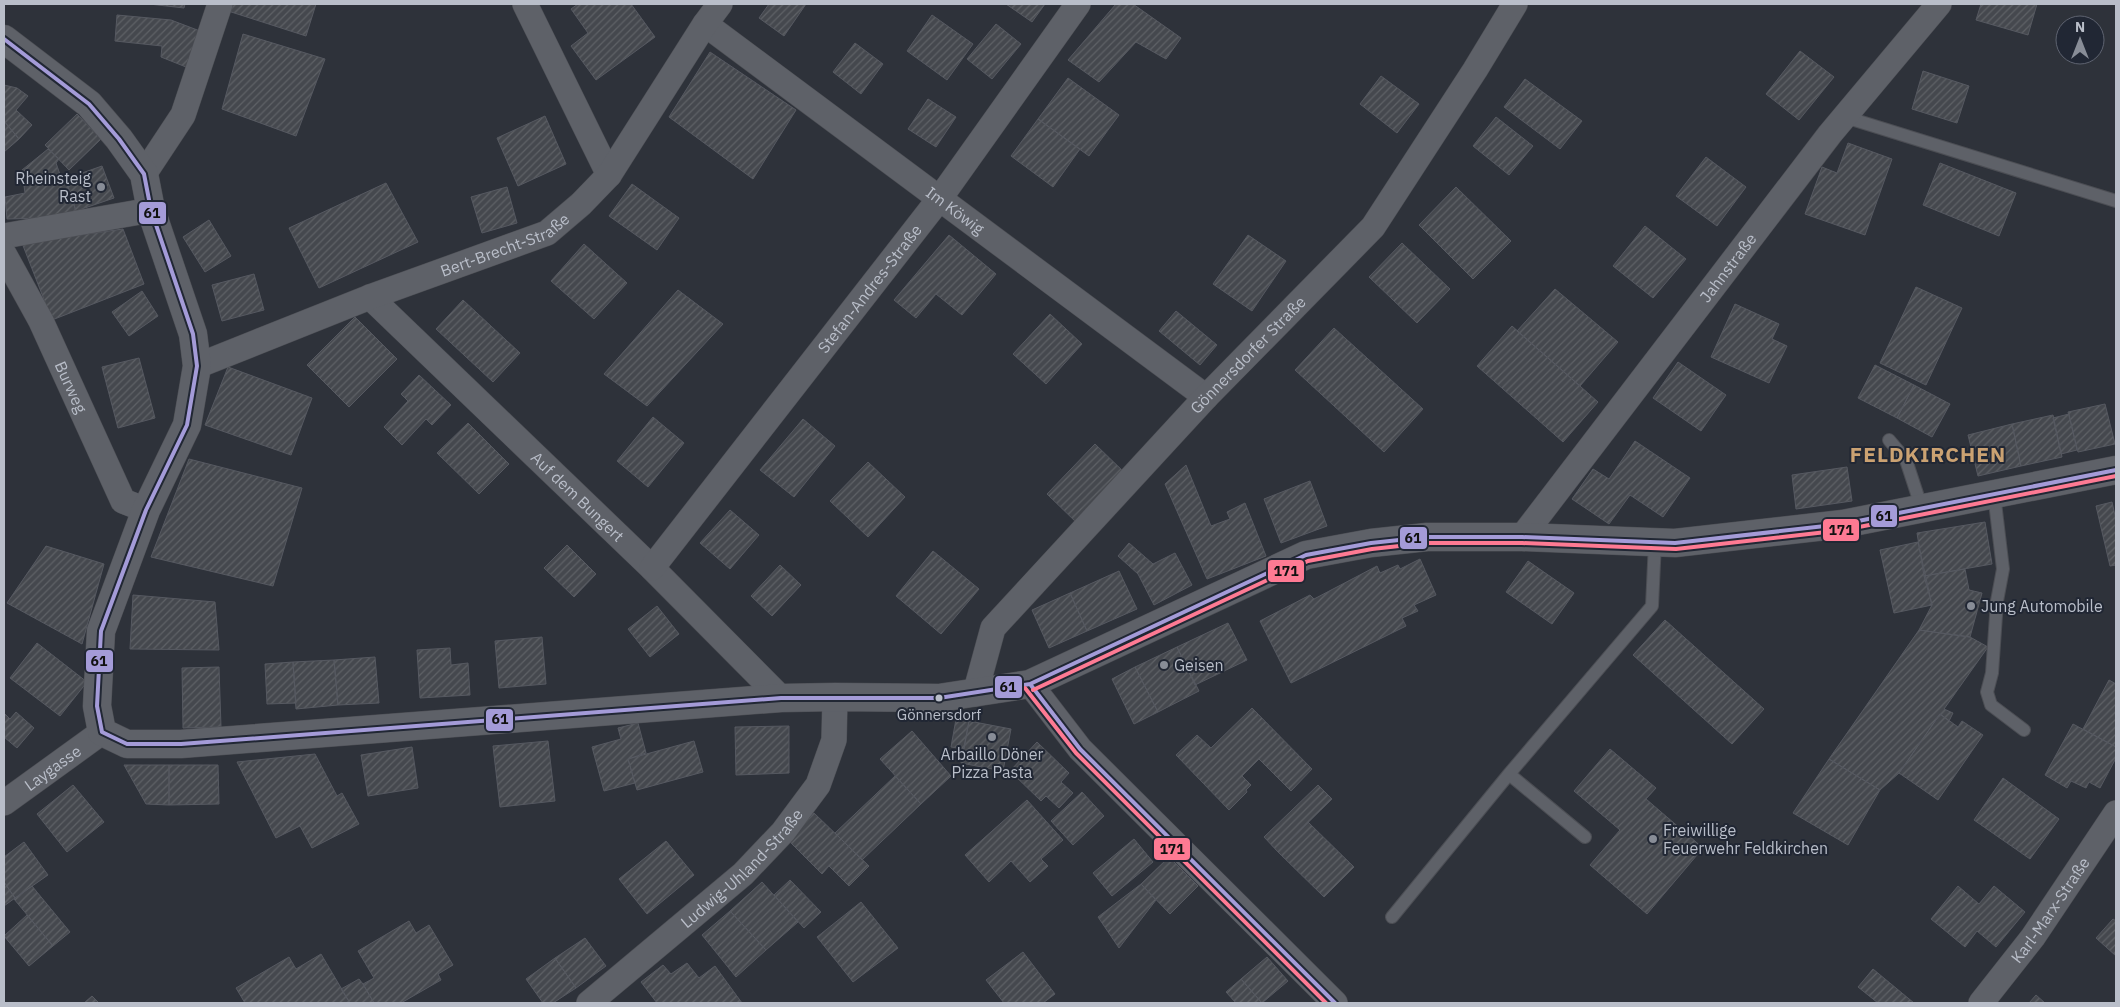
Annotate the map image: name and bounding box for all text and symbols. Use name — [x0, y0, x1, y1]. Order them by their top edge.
north arrow — [2055, 15, 2105, 65]
text: N — [2075, 18, 2085, 36]
place label: Rheinsteig Rast — [15, 168, 92, 206]
marker: Rheinsteig Rast — [95, 181, 107, 193]
street label: Im Köwig — [922, 182, 989, 239]
line badge: 61 — [138, 201, 167, 225]
text: 61 — [144, 204, 161, 222]
street label: Bert-Brecht-Straße — [437, 208, 573, 281]
street label: Stefan-Andres-Straße — [813, 220, 926, 357]
street label: Jahnstraße — [1695, 229, 1761, 306]
street label: Gönnersdorfer Straße — [1186, 292, 1310, 418]
street label: Burweg — [51, 358, 92, 417]
district label: FELDKIRCHEN — [1850, 440, 2006, 468]
street label: Auf dem Bungert — [527, 447, 628, 546]
line badge: 61 — [1870, 504, 1898, 528]
text: 61 — [1876, 507, 1893, 525]
line badge: 171 — [1822, 518, 1860, 542]
text: 171 — [1828, 521, 1854, 539]
line badge: 61 — [1399, 526, 1428, 550]
text: 61 — [1405, 529, 1422, 547]
line badge: 171 — [1267, 559, 1305, 583]
text: 171 — [1273, 562, 1299, 580]
place label: Jung Automobile — [1981, 596, 2103, 616]
marker: Jung Automobile — [1965, 600, 1977, 612]
line badge: 61 — [85, 649, 114, 673]
text: 61 — [91, 652, 108, 670]
place label: Geisen — [1174, 655, 1224, 675]
marker: Geisen — [1158, 659, 1170, 671]
line badge: 61 — [994, 675, 1023, 699]
text: 61 — [1000, 678, 1017, 696]
marker: Gönnersdorf — [934, 693, 944, 703]
place label: Gönnersdorf — [897, 705, 981, 724]
line badge: 61 — [485, 708, 514, 732]
text: 61 — [492, 710, 509, 728]
marker: Arbaillo Döner Pizza Pasta — [986, 731, 998, 743]
street label: Laygasse — [20, 740, 85, 795]
place label: Arbaillo Döner Pizza Pasta — [941, 744, 1043, 782]
street label: Ludwig-Uhland-Straße — [676, 805, 807, 932]
place label: Freiwillige Feuerwehr Feldkirchen — [1663, 820, 1828, 858]
marker: Freiwillige Feuerwehr Feldkirchen — [1647, 833, 1659, 845]
line badge: 171 — [1153, 837, 1191, 861]
text: 171 — [1159, 840, 1185, 858]
street label: Karl-Marx-Straße — [2006, 853, 2094, 967]

